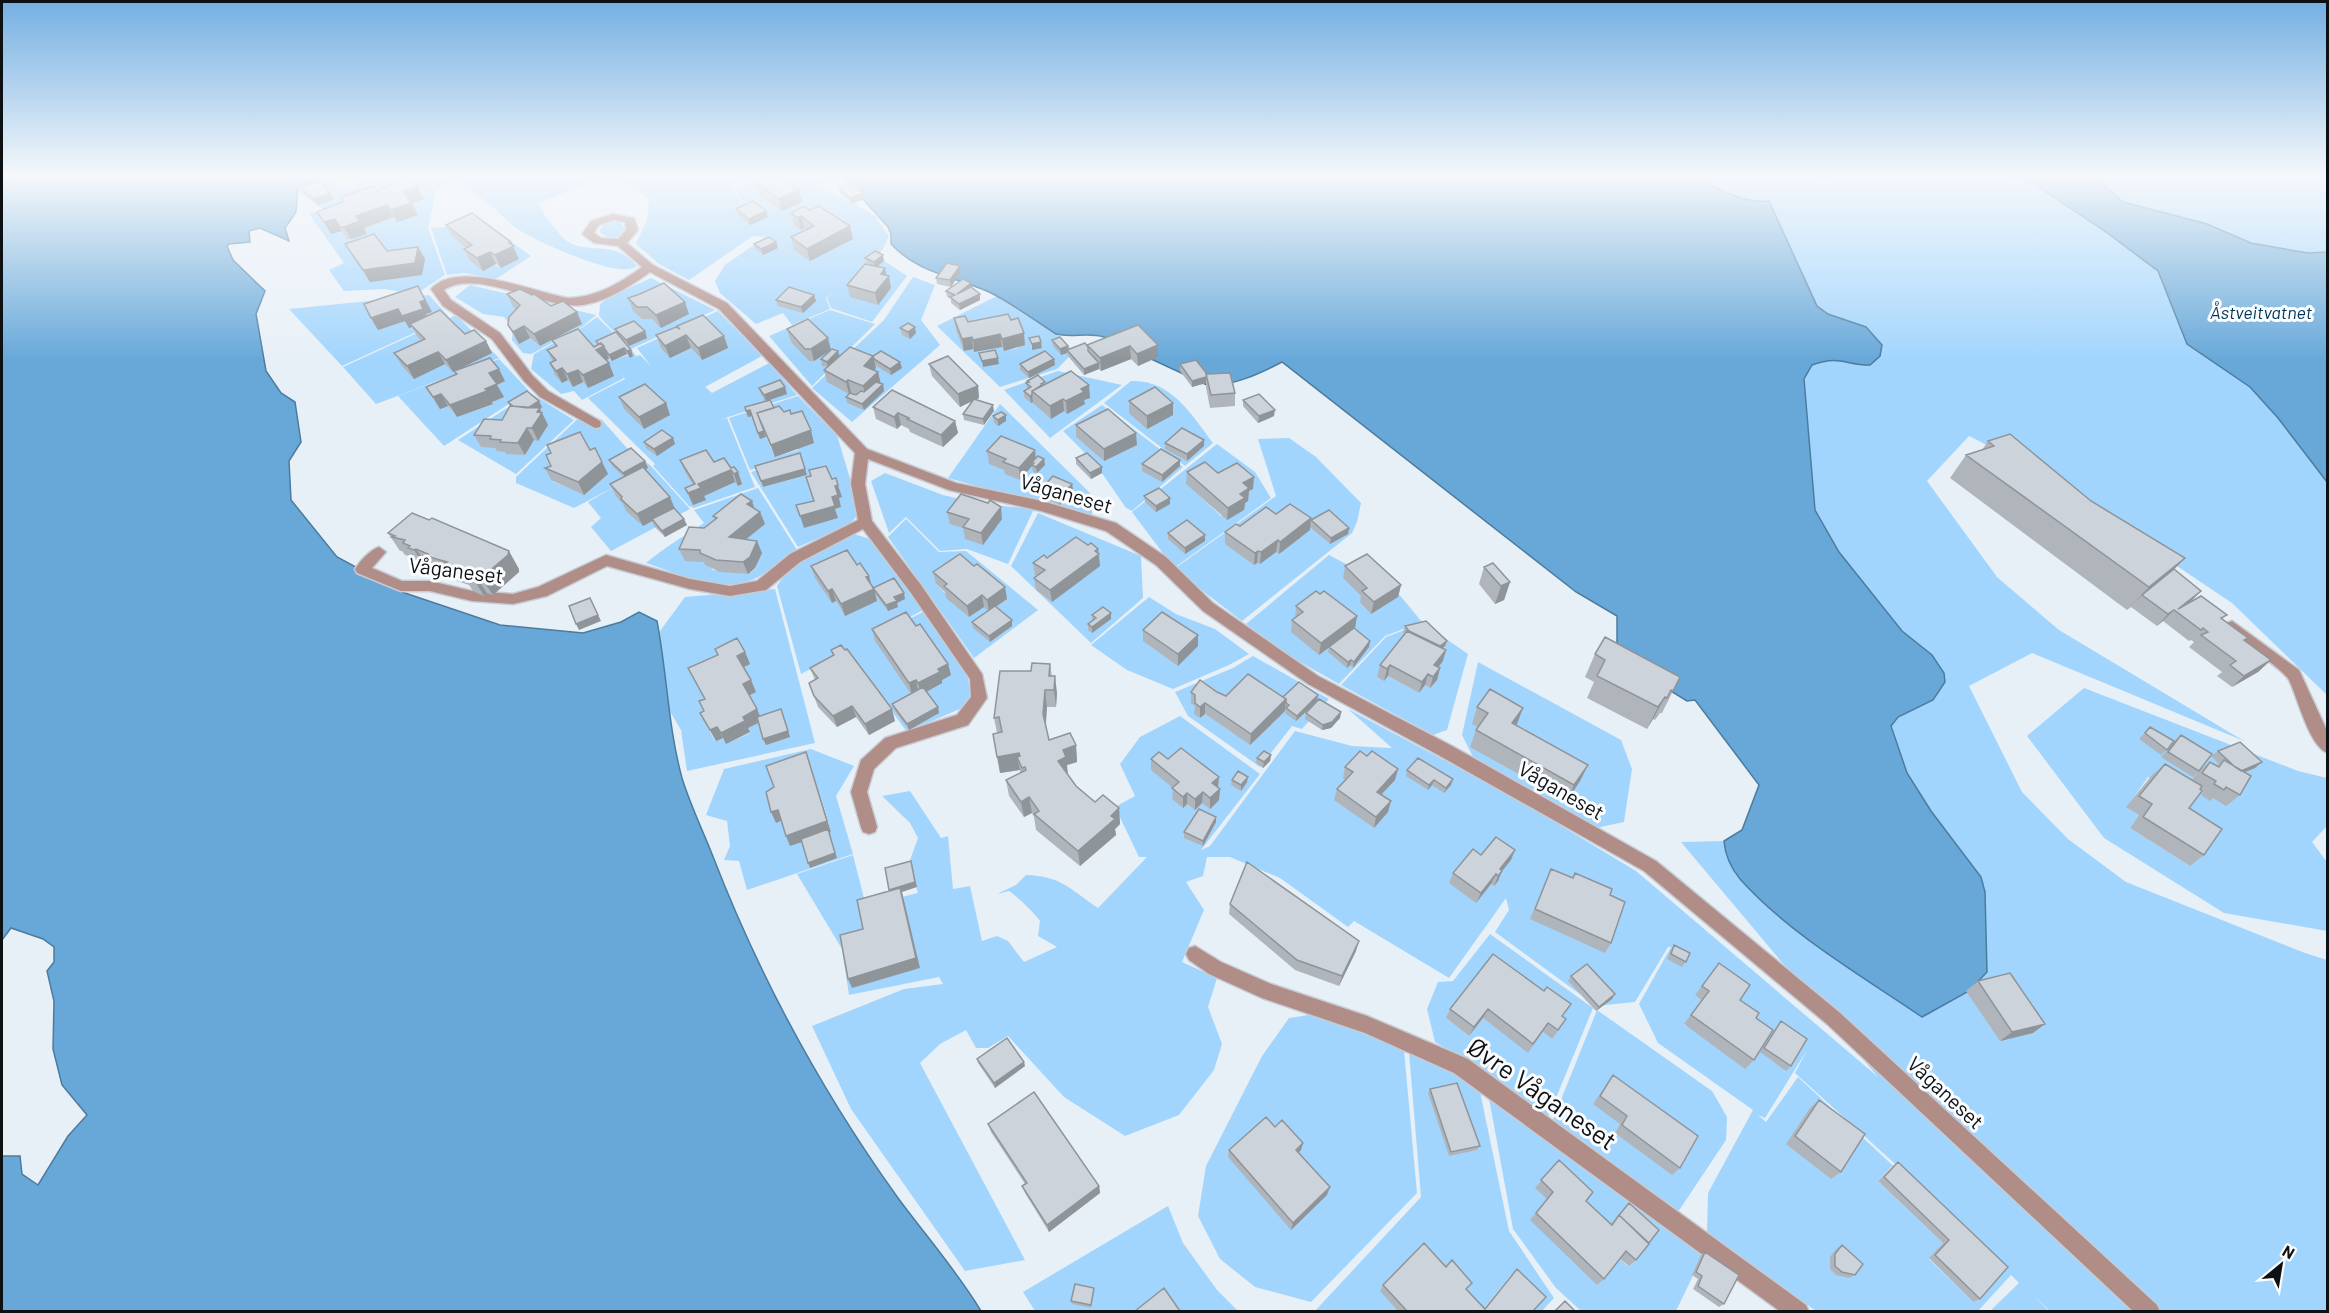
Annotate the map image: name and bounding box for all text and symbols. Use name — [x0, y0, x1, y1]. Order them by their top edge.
water label: Åstveitvatnet — [2210, 301, 2313, 323]
street label: Våganeset — [1017, 467, 1116, 518]
street label: Våganeset — [408, 551, 505, 588]
street label: Våganeset — [1514, 755, 1609, 824]
street label: Øvre Våganeset — [1462, 1030, 1623, 1156]
street label: Våganeset — [1903, 1050, 1989, 1133]
north arrow — [2251, 1235, 2311, 1295]
text: N — [2279, 1241, 2298, 1262]

